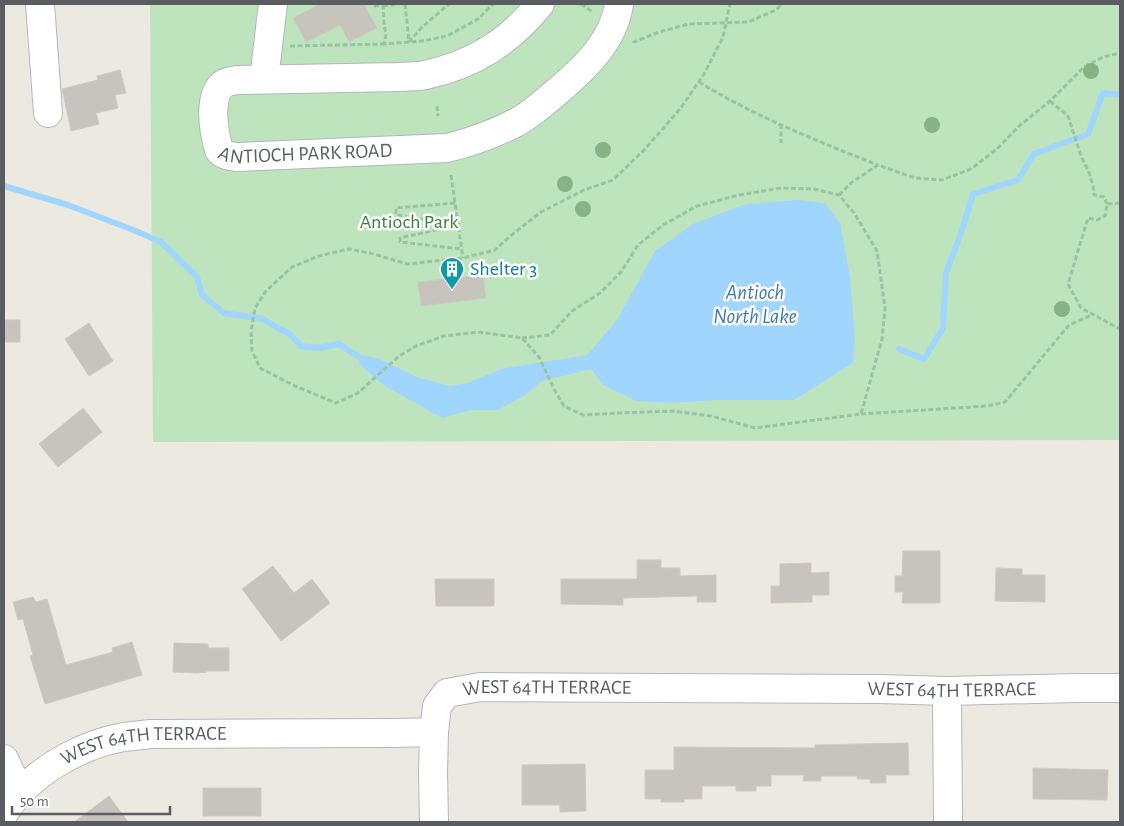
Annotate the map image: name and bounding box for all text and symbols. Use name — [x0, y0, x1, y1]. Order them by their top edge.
street label: ANTIOCH PARK ROAD — [215, 140, 393, 168]
park label: Antioch Park — [360, 212, 458, 232]
building icon: Shelter 3 — [439, 256, 465, 290]
place label: Shelter 3 — [470, 259, 537, 279]
water label: Antioch North Lake — [713, 282, 797, 327]
street label: WEST 64TH TERRACE — [461, 677, 632, 700]
street label: WEST 64TH TERRACE — [868, 679, 1037, 701]
street label: WEST 64TH TERRACE — [58, 724, 227, 768]
scale bar — [12, 784, 170, 816]
text: 50 m — [20, 794, 49, 809]

